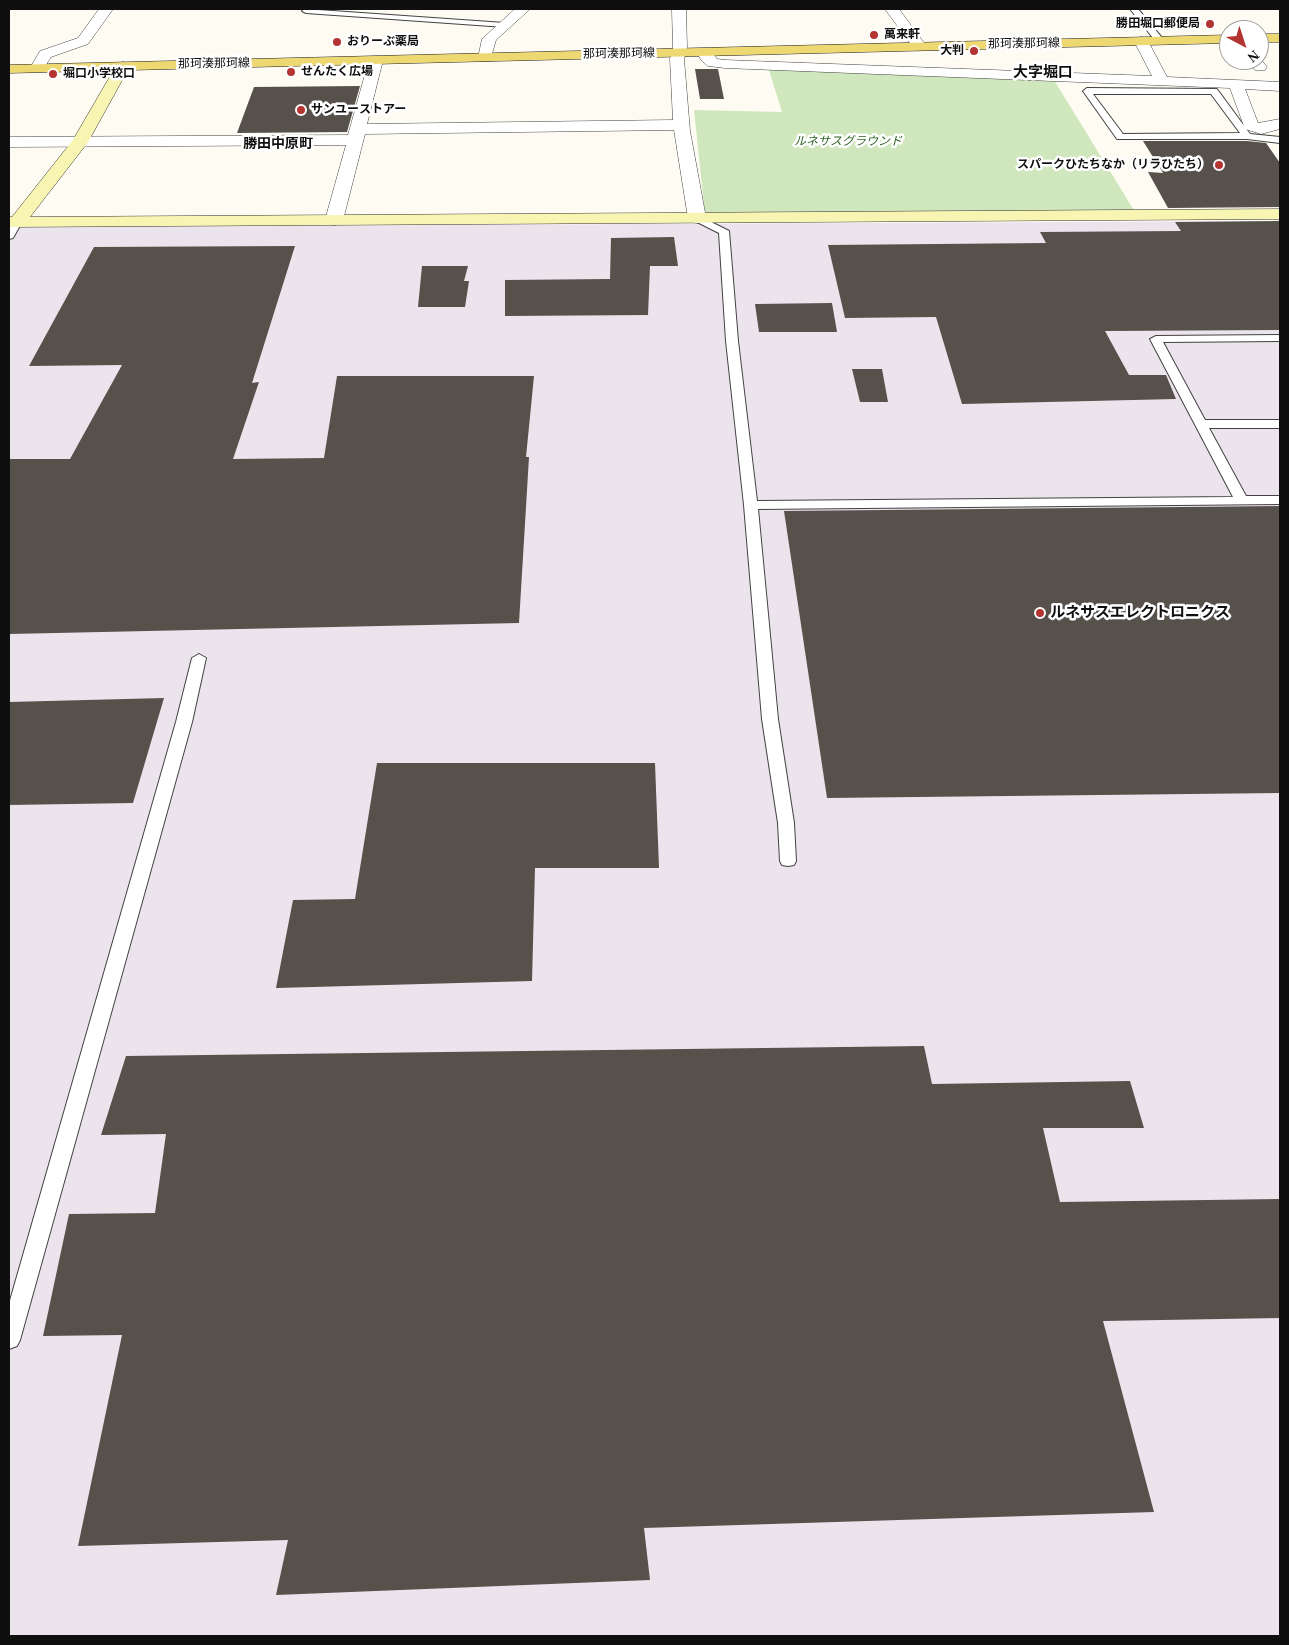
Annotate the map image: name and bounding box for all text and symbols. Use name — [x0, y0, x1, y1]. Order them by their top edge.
place label: 勝田堀口郵便局 — [1116, 17, 1200, 31]
marker: 勝田堀口郵便局 — [1204, 18, 1216, 30]
north arrow — [1219, 20, 1269, 70]
place label: 萬来軒 — [884, 28, 920, 42]
marker: 萬来軒 — [868, 29, 880, 41]
place label: おりーぶ薬局 — [347, 35, 419, 49]
marker: おりーぶ薬局 — [331, 36, 343, 48]
street label: 那珂湊那珂線 — [988, 36, 1060, 52]
place label: 大判 — [940, 44, 964, 58]
marker: 大判 — [968, 45, 980, 57]
street label: 那珂湊那珂線 — [583, 46, 655, 62]
text: N — [1245, 47, 1262, 65]
street label: 那珂湊那珂線 — [178, 56, 250, 72]
district label: 大字堀口 — [1013, 64, 1073, 82]
place label: せんたく広場 — [301, 65, 373, 79]
marker: せんたく広場 — [285, 66, 297, 78]
place label: 堀口小学校口 — [63, 67, 135, 81]
marker: 堀口小学校口 — [47, 68, 59, 80]
place label: サンユーストアー — [311, 103, 406, 117]
marker: サンユーストアー — [295, 104, 307, 116]
park label: ルネサスグラウンド — [794, 135, 902, 149]
district label: 勝田中原町 — [243, 136, 313, 152]
place label: スパークひたちなか（リラひたち） — [1017, 158, 1209, 172]
marker: スパークひたちなか（リラひたち） — [1213, 159, 1225, 171]
place label: ルネサスエレクトロニクス — [1050, 604, 1230, 622]
marker: ルネサスエレクトロニクス — [1034, 607, 1046, 619]

